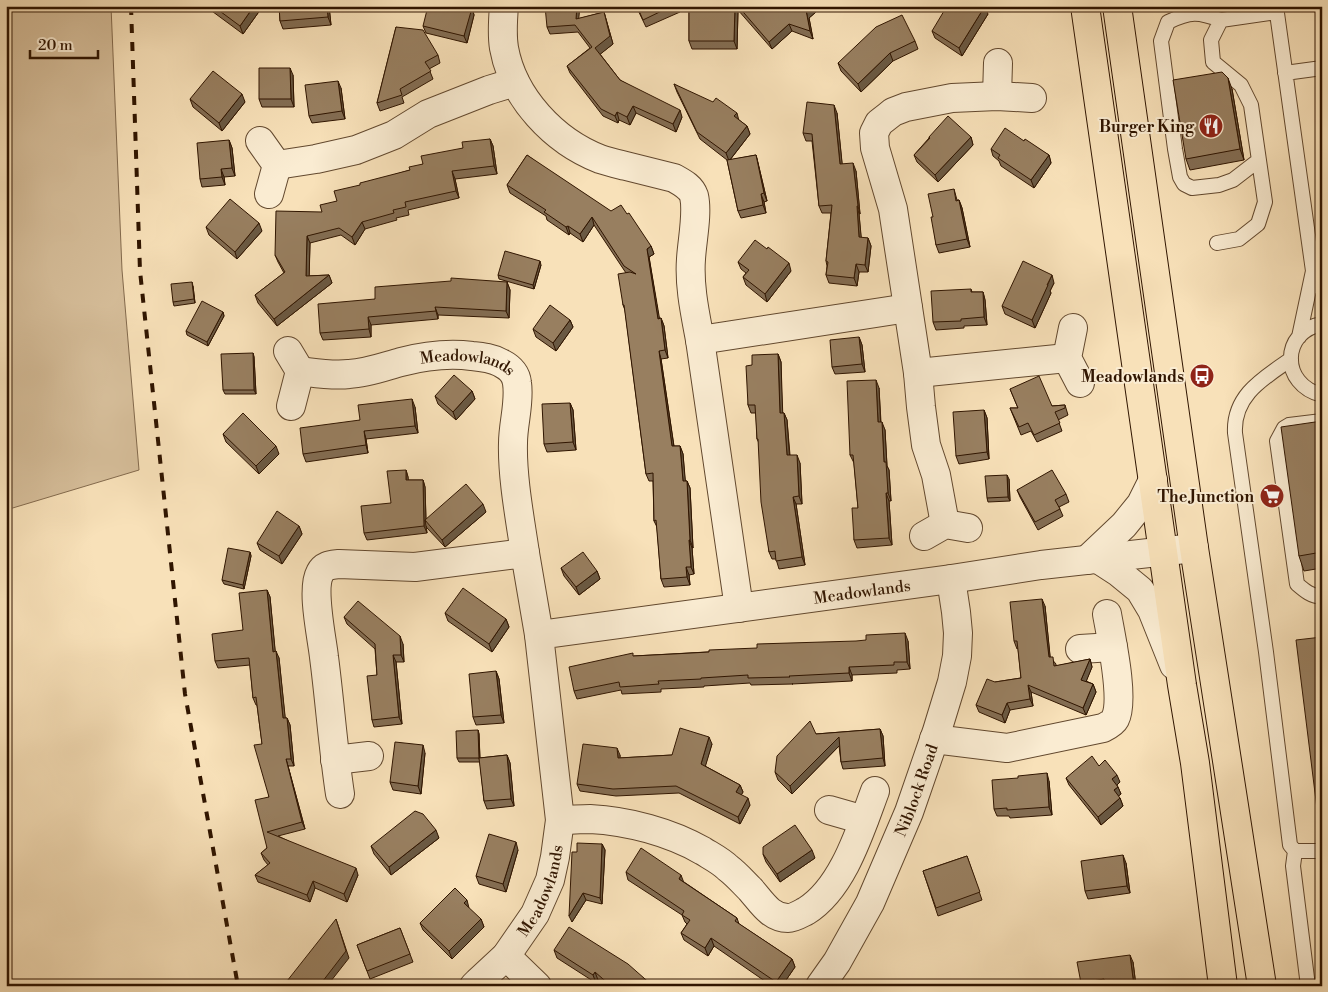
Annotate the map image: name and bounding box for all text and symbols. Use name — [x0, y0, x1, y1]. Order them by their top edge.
scale bar — [30, 28, 98, 60]
text: 20 m — [38, 36, 73, 55]
restaurant icon: Burger King — [1198, 113, 1224, 139]
place label: Burger King — [1099, 117, 1195, 137]
street label: Meadowlands — [419, 346, 520, 380]
bus stop icon: Meadowlands — [1189, 363, 1215, 389]
place label: Meadowlands — [1081, 367, 1184, 387]
supermarket icon: The Junction — [1259, 483, 1285, 509]
place label: The Junction — [1157, 487, 1254, 507]
street label: Meadowlands — [812, 576, 912, 609]
street label: Niblock Road — [891, 742, 943, 840]
street label: Meadowlands — [514, 844, 568, 941]

